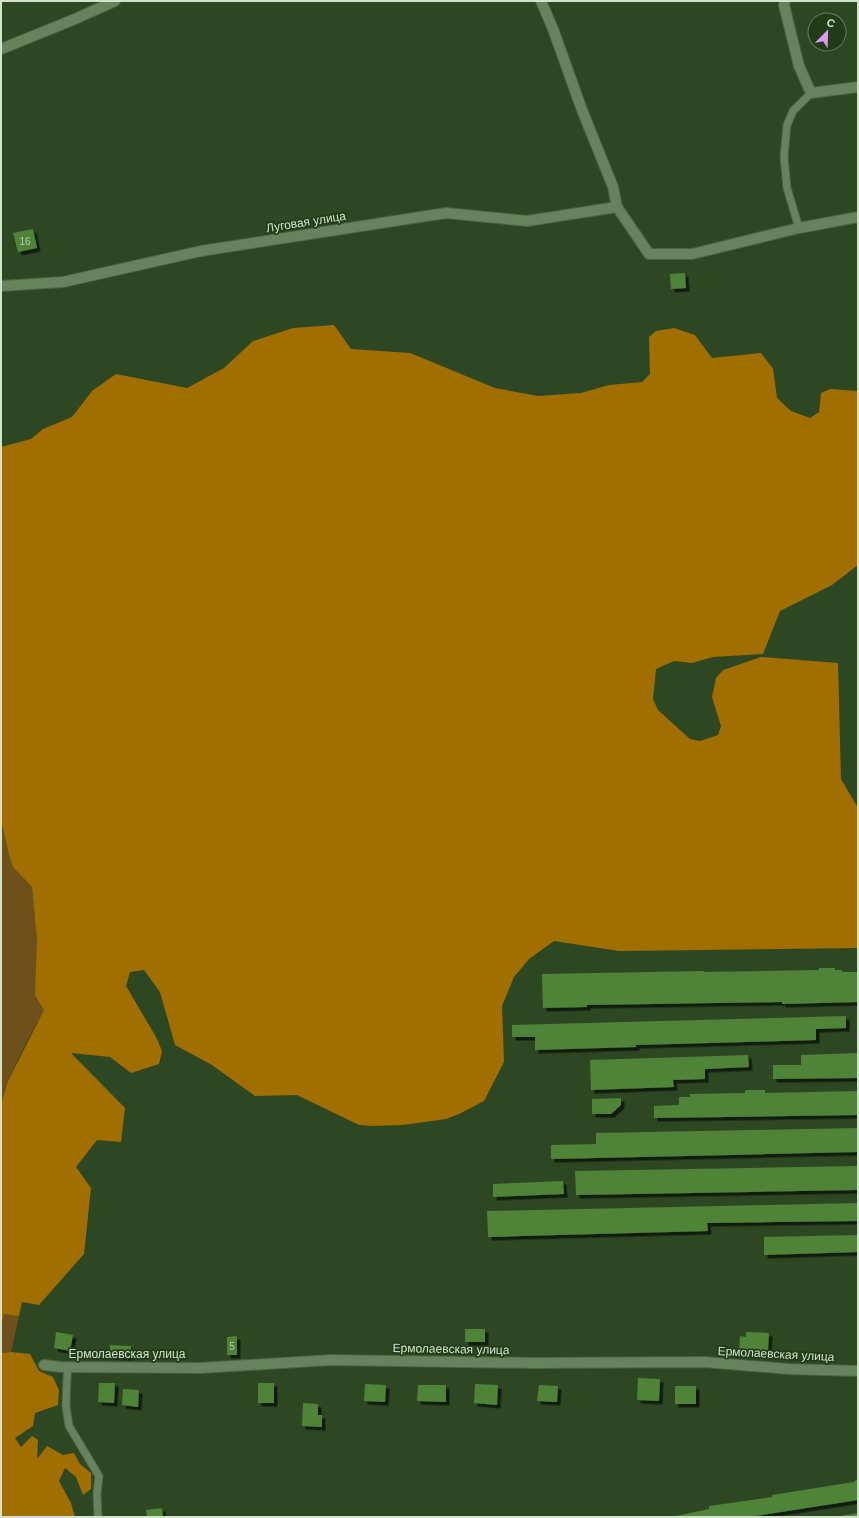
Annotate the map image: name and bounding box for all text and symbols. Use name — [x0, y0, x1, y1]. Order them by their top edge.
north arrow — [807, 12, 847, 52]
text: С — [825, 16, 837, 30]
street label: Луговая улица — [265, 209, 347, 235]
house number: 16 — [19, 236, 31, 247]
house number: 5 — [229, 1341, 235, 1352]
street label: Ермолаевская улица — [392, 1341, 510, 1357]
street label: Ермолаевская улица — [717, 1344, 835, 1364]
street label: Ермолаевская улица — [69, 1347, 186, 1361]

